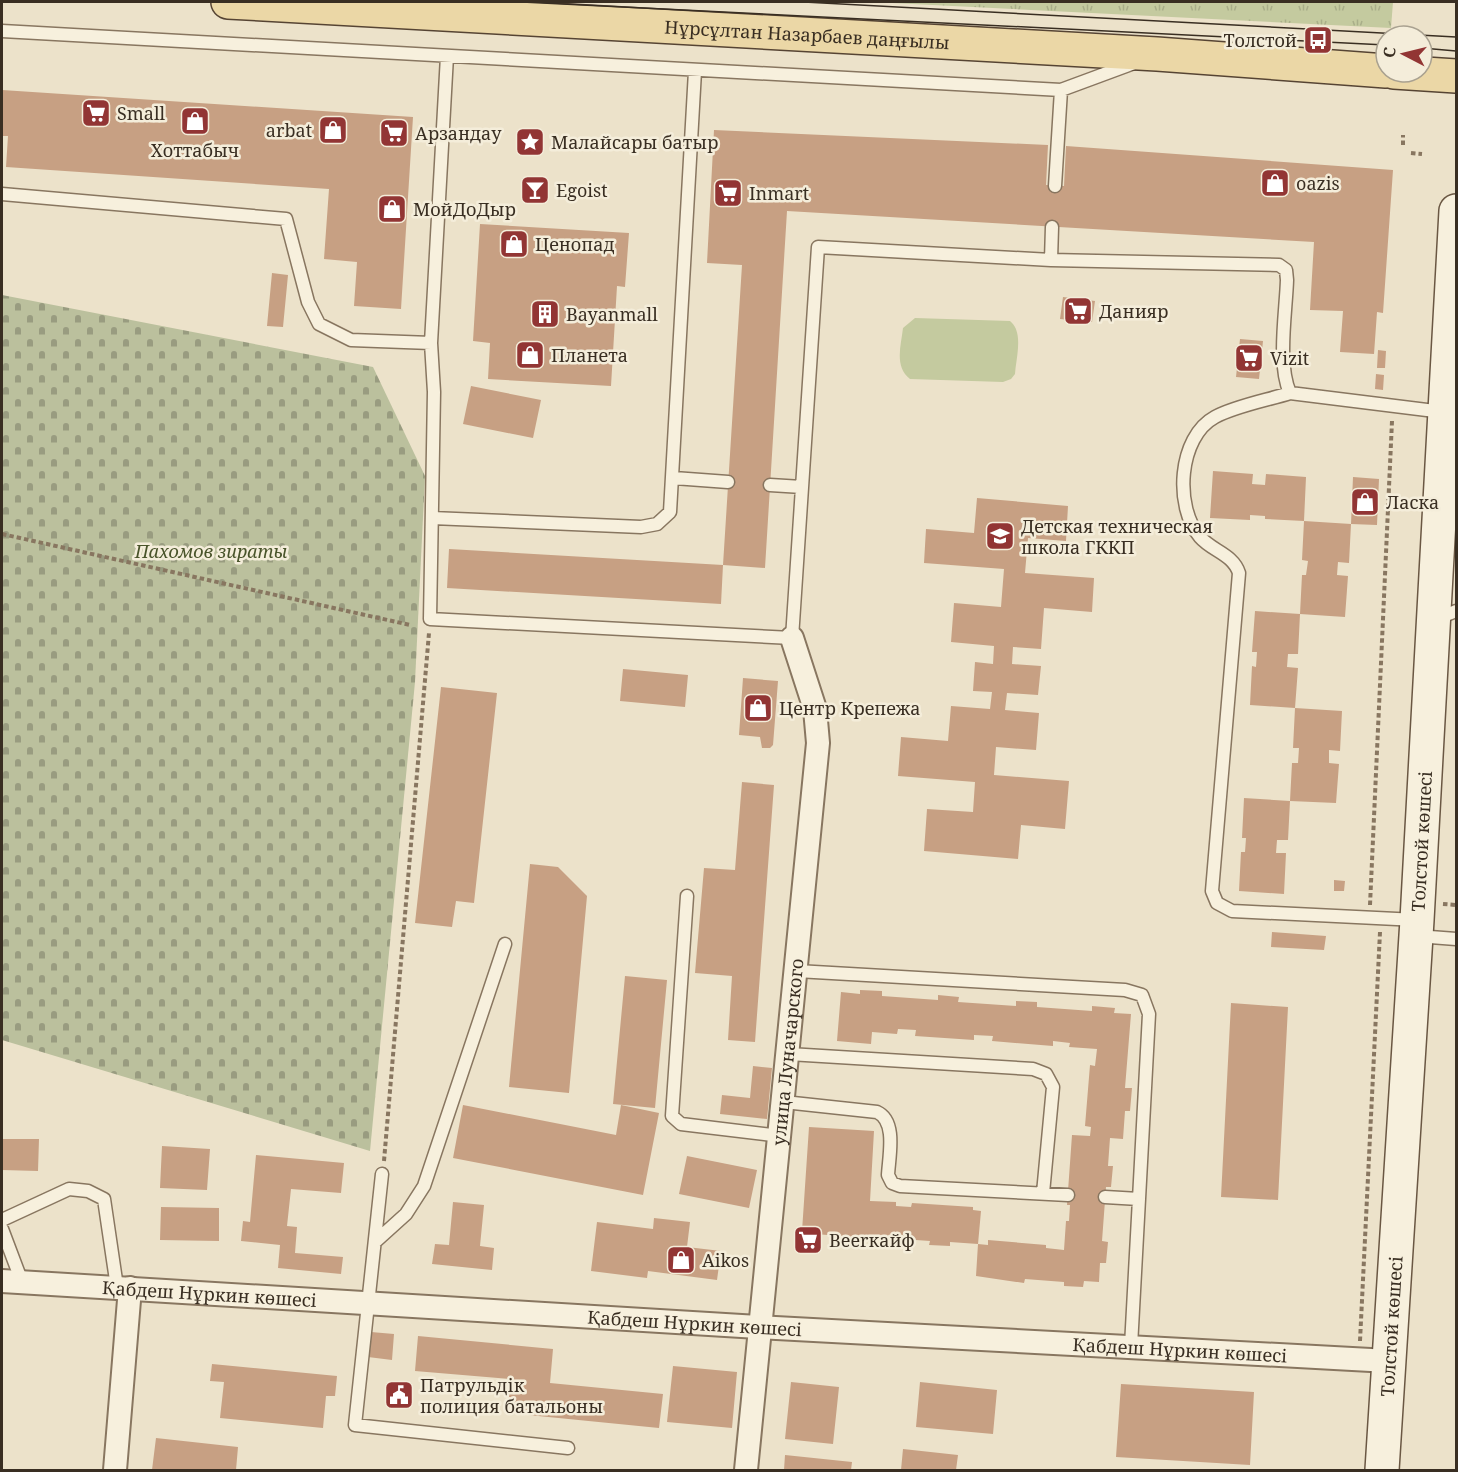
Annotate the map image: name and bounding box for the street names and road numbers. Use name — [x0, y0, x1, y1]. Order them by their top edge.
street label: Нұрсұлтан Назарбаев даңғылы — [664, 14, 951, 54]
street label: Толстой көшесі — [1405, 770, 1437, 912]
street label: улица Луначарского — [766, 957, 809, 1147]
street label: Толстой көшесі — [1375, 1255, 1408, 1397]
street label: Қабдеш Нұркин көшесі — [102, 1275, 318, 1312]
street label: Қабдеш Нұркин көшесі — [587, 1305, 803, 1341]
street label: Қабдеш Нұркин көшесі — [1072, 1332, 1288, 1368]

